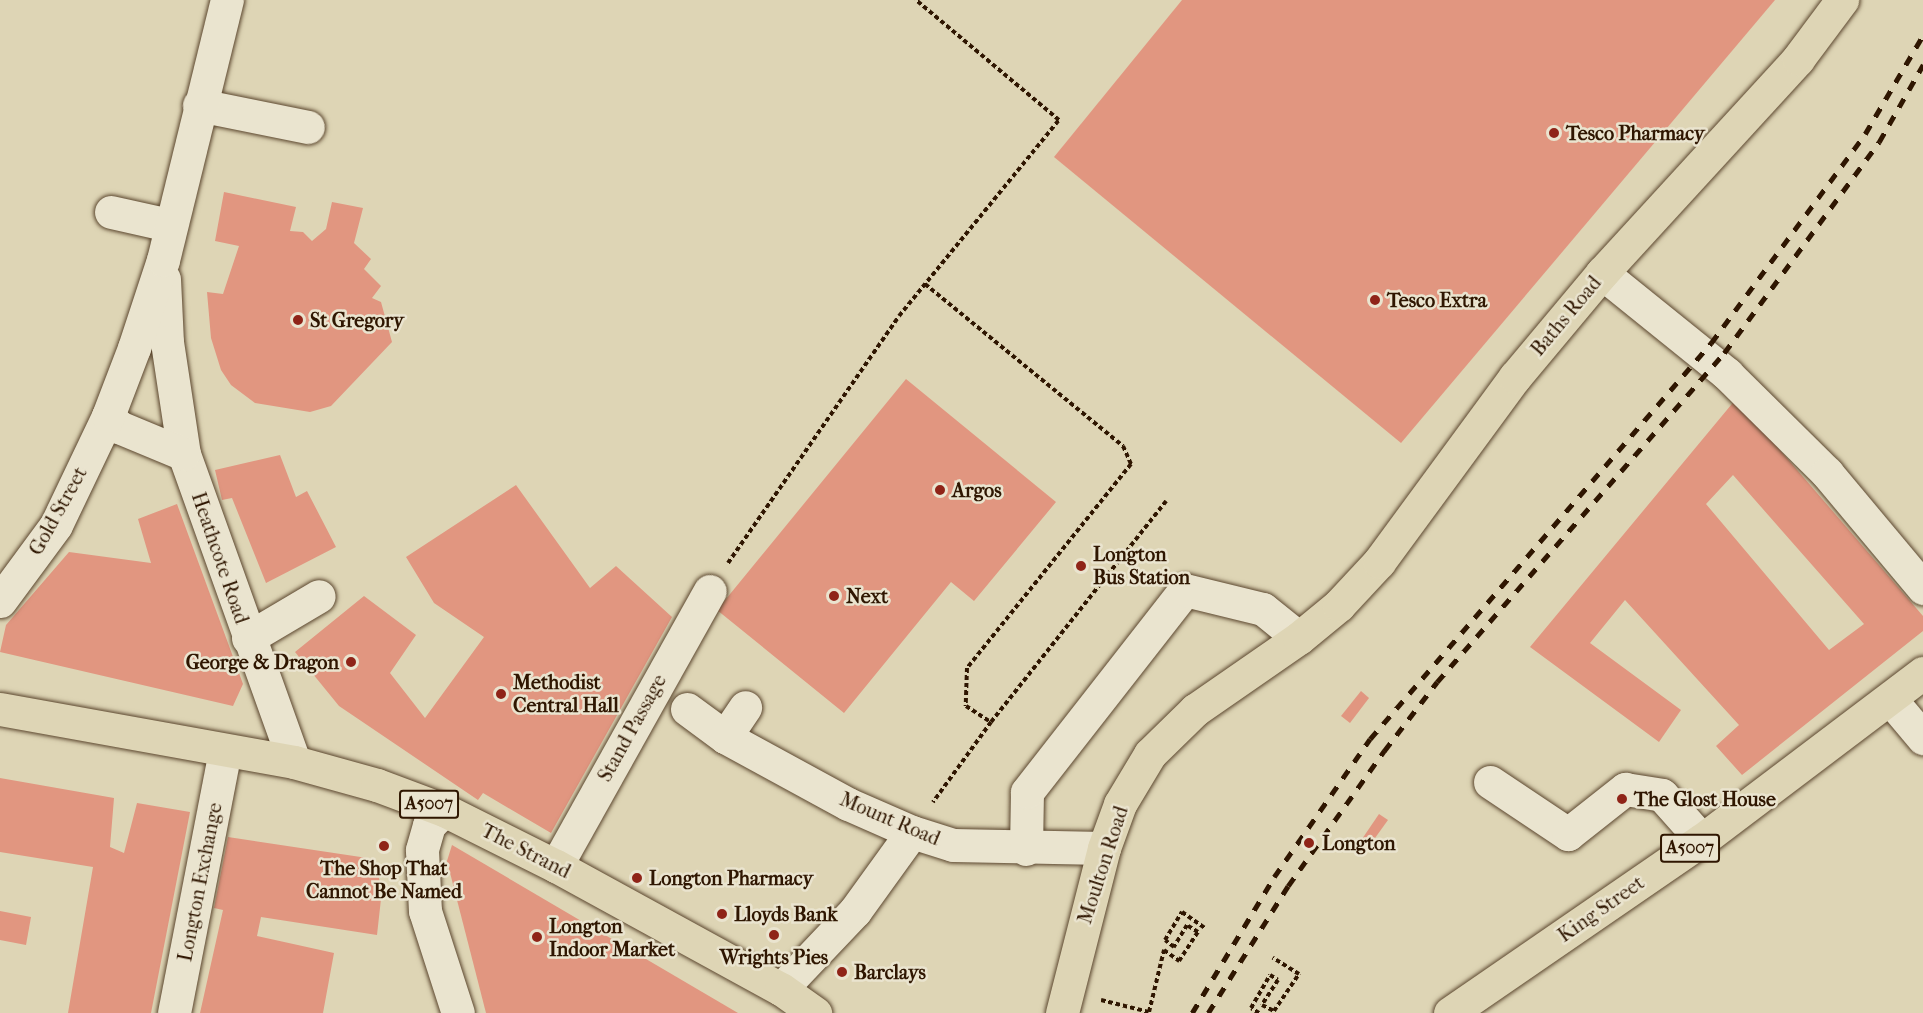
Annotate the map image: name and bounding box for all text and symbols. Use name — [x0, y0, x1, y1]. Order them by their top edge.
place label: Tesco Pharmacy — [1566, 121, 1705, 145]
marker: Tesco Pharmacy — [1547, 126, 1561, 140]
street label: Baths Road — [1526, 271, 1606, 361]
place label: Tesco Extra — [1387, 288, 1487, 312]
marker: Tesco Extra — [1368, 293, 1382, 307]
place label: St Gregory — [310, 308, 404, 332]
marker: St Gregory — [291, 313, 305, 327]
street label: Gold Street — [24, 463, 92, 559]
place label: Argos — [952, 478, 1002, 502]
marker: Argos — [933, 483, 947, 497]
street label: Heathcote Road — [186, 489, 254, 627]
place label: Longton Bus Station — [1093, 542, 1190, 589]
marker: Longton Bus Station — [1074, 559, 1088, 573]
place label: Next — [846, 584, 888, 608]
marker: Next — [827, 589, 841, 603]
place label: George & Dragon — [186, 650, 339, 674]
marker: George & Dragon — [344, 655, 358, 669]
place label: Methodist Central Hall — [513, 670, 619, 717]
street label: Stand Passage — [593, 670, 671, 786]
marker: Methodist Central Hall — [494, 687, 508, 701]
street label: Mount Road — [836, 787, 944, 851]
place label: The Glost House — [1634, 787, 1776, 811]
road number: A5007 — [399, 789, 459, 819]
marker: The Glost House — [1615, 792, 1629, 806]
street label: Longton Exchange — [173, 800, 227, 964]
street label: Moulton Road — [1073, 803, 1133, 927]
street label: The Strand — [477, 818, 575, 884]
place label: Longton — [1322, 831, 1396, 855]
road number: A5007 — [1660, 833, 1720, 863]
marker: Longton — [1300, 834, 1318, 852]
marker: The Shop That Cannot Be Named — [377, 839, 391, 853]
place label: The Shop That Cannot Be Named — [306, 856, 462, 903]
place label: Longton Pharmacy — [649, 866, 813, 890]
marker: Longton Pharmacy — [630, 871, 644, 885]
street label: King Street — [1553, 871, 1649, 947]
place label: Lloyds Bank — [734, 902, 838, 926]
marker: Lloyds Bank — [715, 907, 729, 921]
place label: Longton Indoor Market — [549, 914, 675, 961]
marker: Wrights Pies — [767, 928, 781, 942]
marker: Longton Indoor Market — [530, 930, 544, 944]
place label: Wrights Pies — [720, 945, 828, 969]
place label: Barclays — [854, 960, 926, 984]
marker: Barclays — [835, 965, 849, 979]

